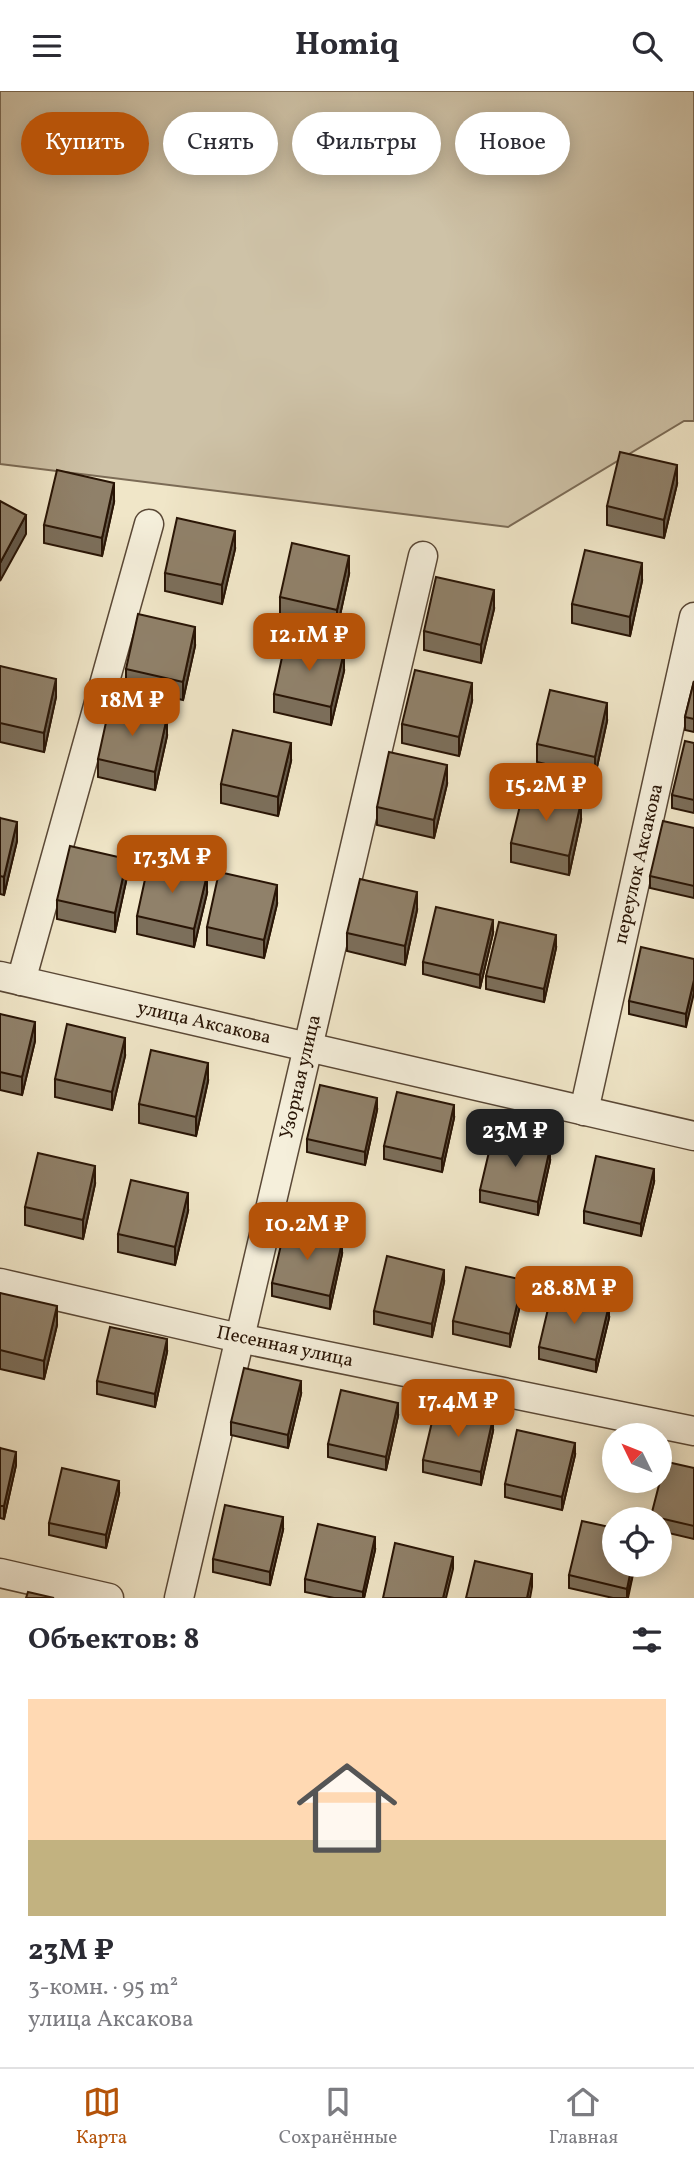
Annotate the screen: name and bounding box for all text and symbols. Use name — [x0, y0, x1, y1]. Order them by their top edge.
text: Homiq — [295, 24, 399, 68]
icon: menu — [28, 27, 66, 65]
icon: search — [628, 27, 666, 65]
chip: Купить — [21, 112, 149, 175]
chip: Снять — [163, 112, 278, 175]
chip: Фильтры — [292, 112, 441, 175]
chip: Новое — [455, 112, 570, 175]
pin: 12.1M ₽ — [244, 613, 374, 673]
text: 12.1M ₽ — [269, 620, 349, 652]
pin: 18M ₽ — [83, 679, 181, 738]
text: 18M ₽ — [100, 685, 164, 717]
pin: 15.2M ₽ — [481, 763, 611, 823]
text: 15.2M ₽ — [505, 770, 587, 802]
street label: переулок Аксакова — [608, 781, 670, 947]
pin: 17.3M ₽ — [107, 835, 237, 895]
text: 17.3M ₽ — [133, 842, 211, 874]
street label: улица Аксакова — [134, 995, 274, 1051]
street label: Узорная улица — [274, 1012, 328, 1142]
pin: 23M ₽ — [466, 1109, 564, 1169]
text: 23M ₽ — [482, 1116, 548, 1148]
pin: 10.2M ₽ — [242, 1203, 372, 1262]
text: 10.2M ₽ — [265, 1209, 349, 1241]
pin: 28.8M ₽ — [509, 1267, 639, 1326]
text: 28.8M ₽ — [531, 1273, 617, 1305]
street label: Песенная улица — [214, 1320, 356, 1374]
pin: 17.4M ₽ — [393, 1379, 523, 1439]
text: 17.4M ₽ — [417, 1386, 499, 1418]
north arrow — [602, 1423, 672, 1493]
map controls — [602, 1423, 672, 1577]
button: locate — [602, 1507, 672, 1577]
text: Объектов: 8 — [28, 1619, 200, 1661]
icon: filters — [628, 1621, 666, 1659]
icon: home — [284, 1745, 410, 1871]
text: 23M ₽ — [28, 1930, 114, 1972]
text: 3-комн. · 95 m² — [28, 1972, 178, 2004]
text: улица Аксакова — [28, 2004, 194, 2036]
tab: Карта — [76, 2083, 127, 2151]
tab: Сохранённые — [279, 2083, 397, 2151]
tab: Главная — [549, 2083, 618, 2151]

